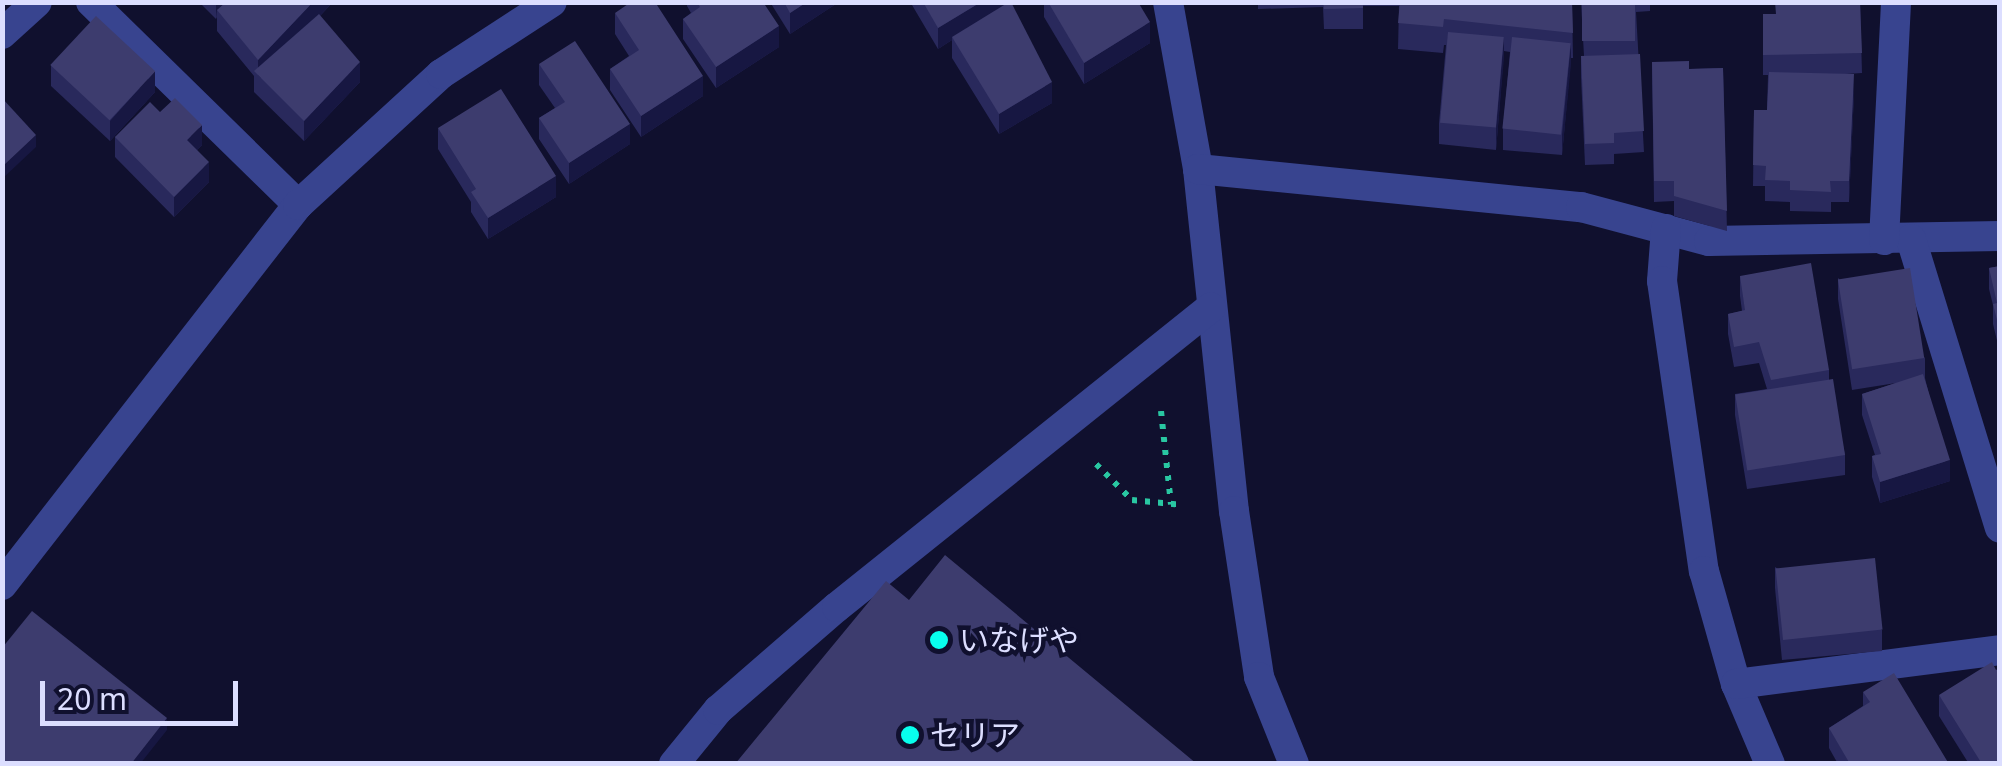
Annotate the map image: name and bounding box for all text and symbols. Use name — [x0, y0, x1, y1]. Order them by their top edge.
place label: いなげや — [959, 622, 1079, 658]
marker: いなげや — [928, 629, 950, 651]
scale bar — [45, 661, 242, 723]
text: 20 m — [57, 678, 127, 719]
place label: セリア — [930, 717, 1020, 753]
marker: セリア — [899, 724, 921, 746]

